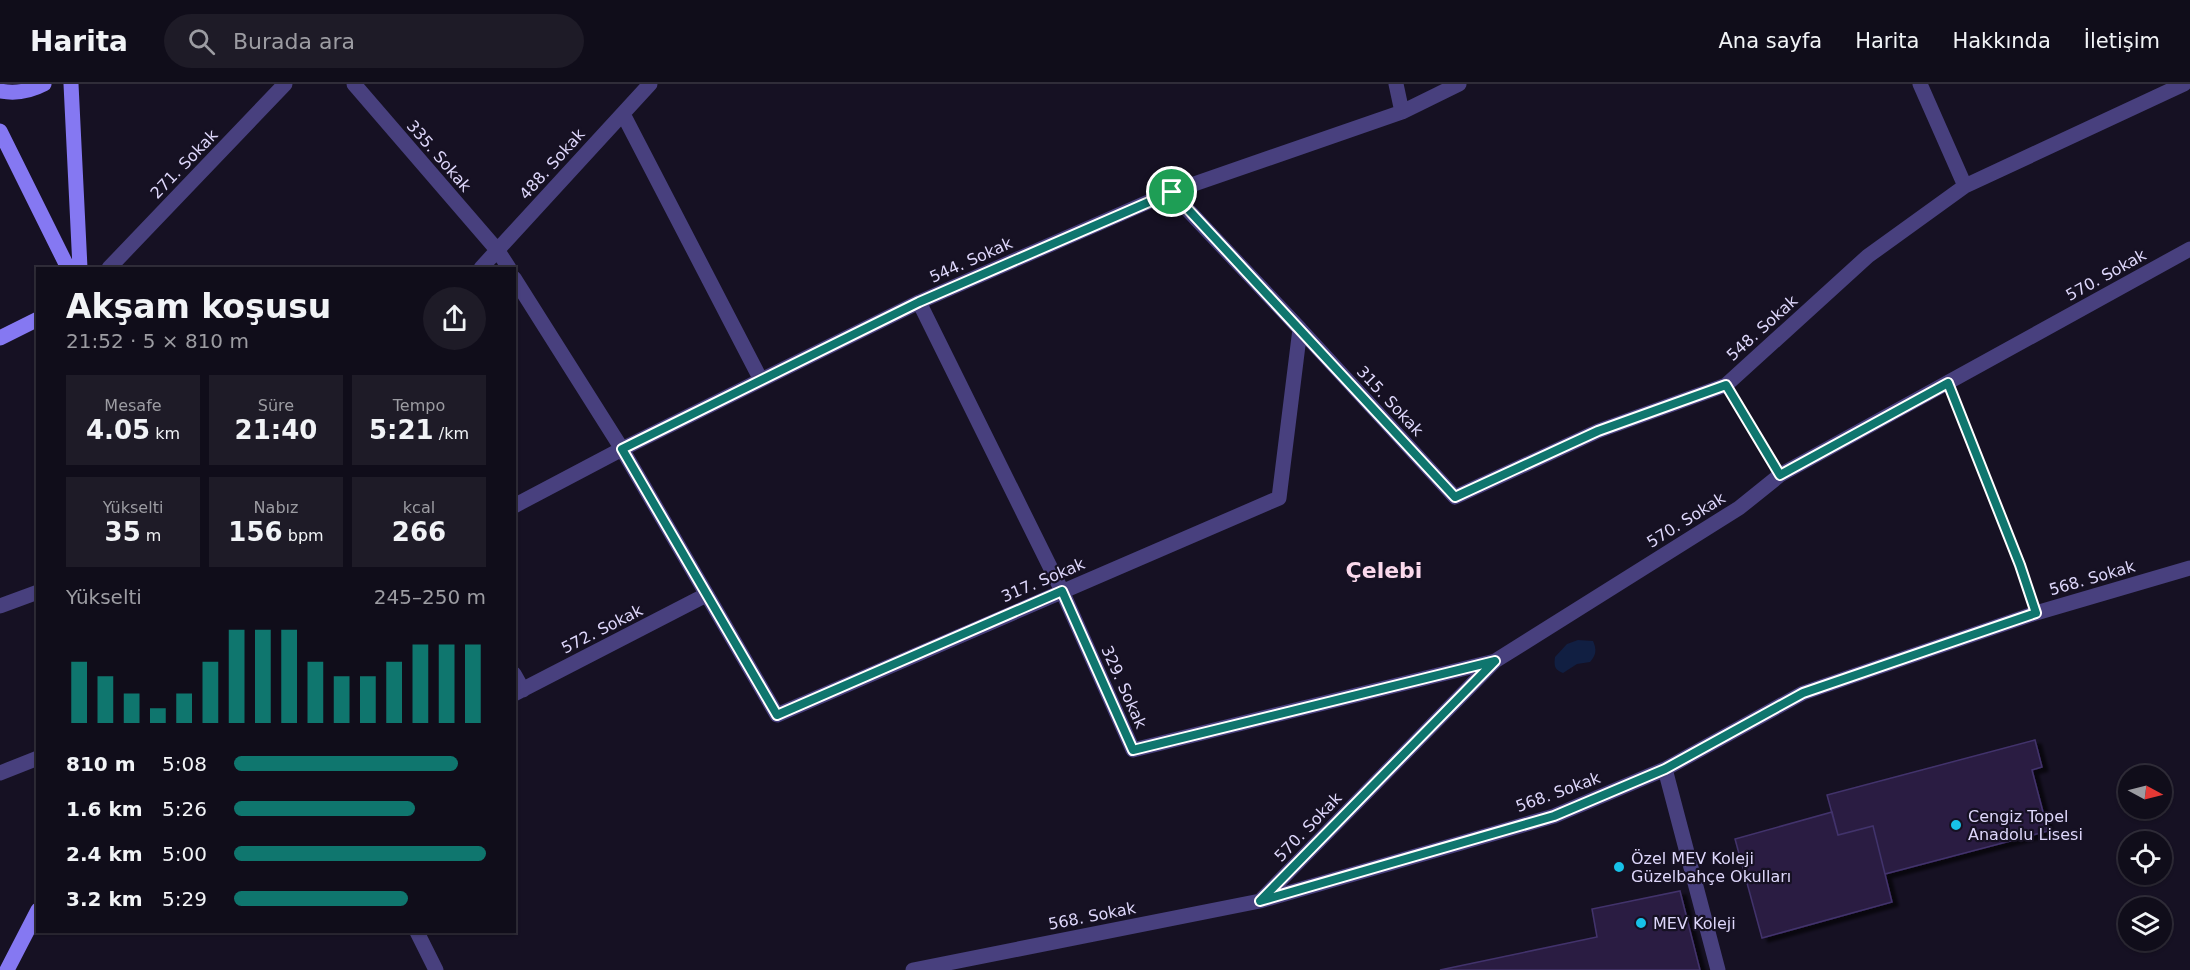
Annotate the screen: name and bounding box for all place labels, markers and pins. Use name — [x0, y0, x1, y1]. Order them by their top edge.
pin — [1146, 166, 1197, 217]
place label: Cengiz Topel Anadolu Lisesi — [1968, 807, 2083, 844]
marker: Cengiz Topel Anadolu Lisesi — [1949, 818, 1963, 832]
place label: Özel MEV Koleji Güzelbahçe Okulları — [1631, 849, 1791, 886]
marker: Özel MEV Koleji Güzelbahçe Okulları — [1612, 860, 1626, 874]
place label: MEV Koleji — [1653, 914, 1736, 933]
marker: MEV Koleji — [1634, 916, 1648, 930]

